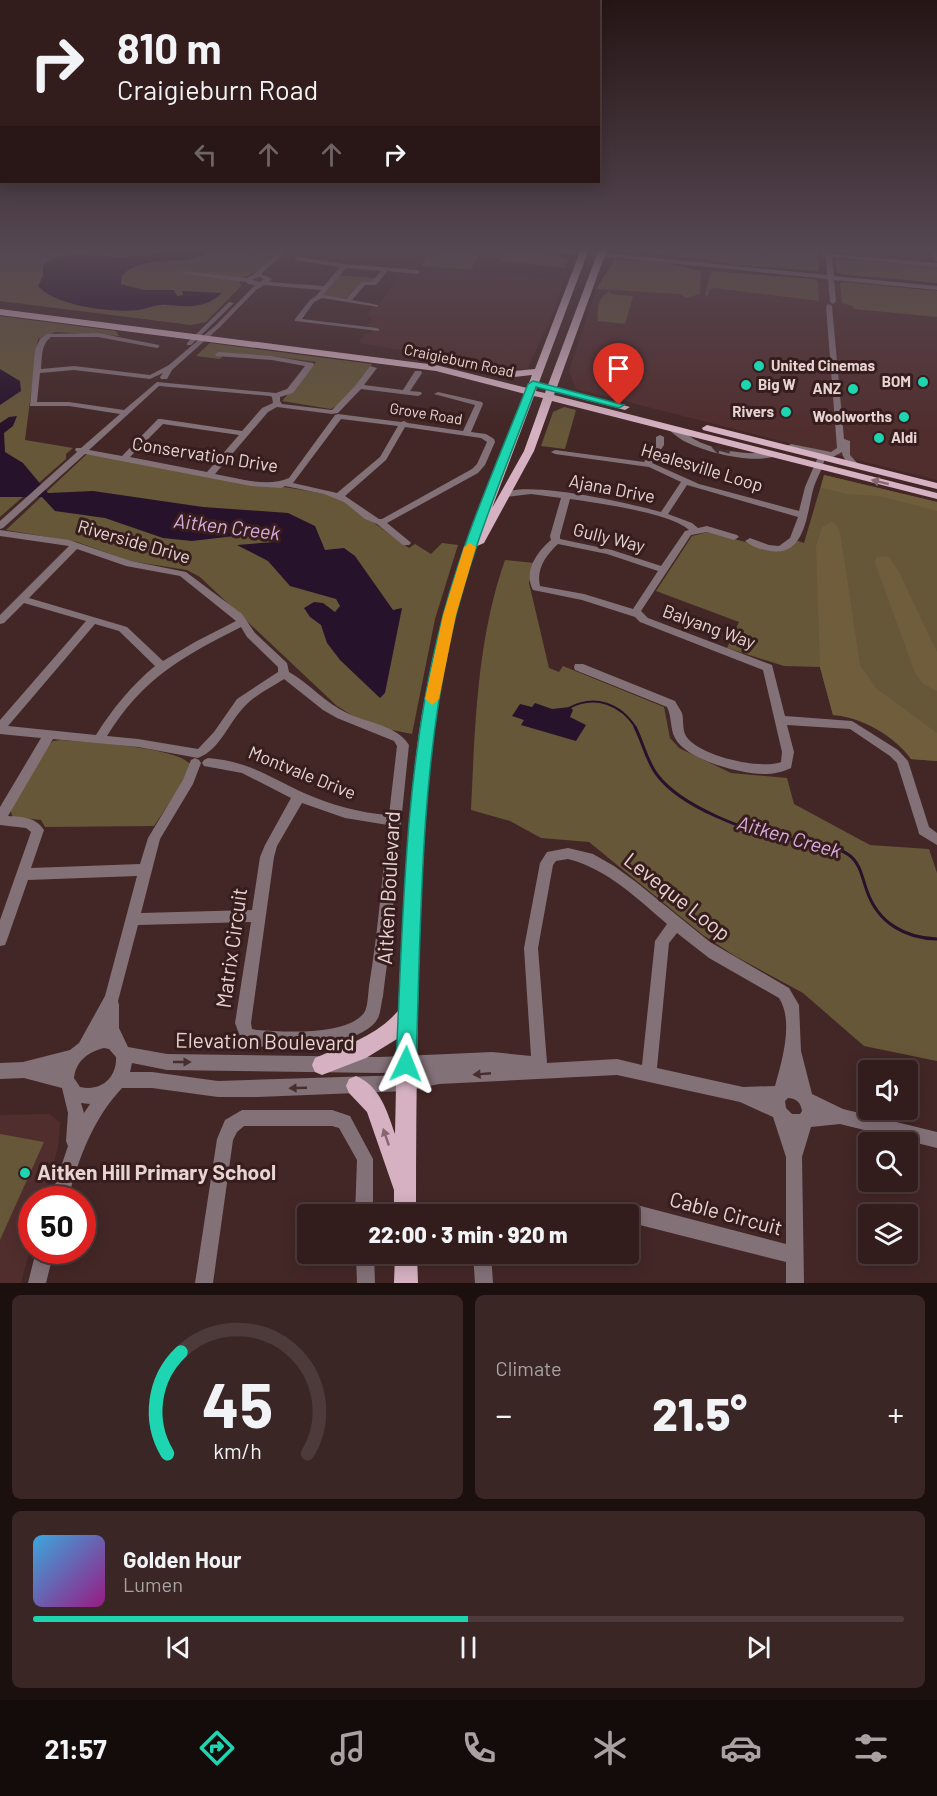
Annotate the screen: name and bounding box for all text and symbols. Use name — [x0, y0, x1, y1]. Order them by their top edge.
text: 810 m — [117, 22, 222, 72]
icon: right — [18, 24, 96, 102]
text: Craigieburn Road — [117, 73, 318, 105]
icon: left — [189, 138, 222, 171]
icon: ahead — [252, 138, 285, 171]
icon: ahead — [315, 138, 348, 171]
icon: right — [378, 138, 411, 171]
street label: Craigieburn Road — [403, 340, 516, 380]
pin — [593, 343, 644, 405]
icon: arrive — [602, 352, 635, 385]
place label: United Cinemas — [771, 356, 875, 374]
marker: United Cinemas — [752, 359, 766, 373]
place label: BOM — [882, 372, 911, 390]
place label: Big W — [758, 375, 796, 393]
marker: BOM — [916, 375, 930, 389]
marker: Big W — [739, 378, 753, 392]
place label: ANZ — [813, 379, 841, 397]
marker: ANZ — [846, 382, 860, 396]
street label: Grove Road — [388, 398, 464, 428]
place label: Rivers — [732, 402, 774, 420]
marker: Rivers — [779, 405, 793, 419]
place label: Woolworths — [813, 407, 892, 425]
marker: Woolworths — [897, 410, 911, 424]
place label: Aldi — [891, 428, 917, 446]
marker: Aldi — [872, 431, 886, 445]
street label: Conservation Drive — [131, 432, 280, 476]
street label: Healesville Loop — [639, 438, 766, 496]
one-way arrow — [712, 445, 730, 454]
street label: Ajana Drive — [567, 469, 657, 507]
one-way arrow — [871, 476, 890, 486]
water label: Aitken Creek — [173, 508, 282, 544]
street label: Riverside Drive — [75, 514, 193, 568]
street label: Gully Way — [571, 518, 647, 557]
street label: Balyang Way — [660, 599, 759, 653]
street label: Montvale Drive — [245, 741, 359, 804]
water label: Aitken Creek — [735, 810, 844, 862]
street label: Aitken Boulevard — [371, 811, 404, 965]
street label: Leveque Loop — [620, 846, 736, 945]
street label: Matrix Circuit — [210, 886, 251, 1010]
street label: Elevation Boulevard — [175, 1026, 355, 1055]
position arrow — [374, 1032, 438, 1096]
one-way arrow — [172, 1057, 191, 1067]
map controls — [858, 1060, 918, 1264]
button: sound — [858, 1060, 918, 1120]
one-way arrow — [473, 1069, 492, 1079]
one-way arrow — [288, 1083, 307, 1092]
one-way arrow — [381, 1128, 391, 1146]
button: search — [858, 1132, 918, 1192]
place label: Aitken Hill Primary School — [37, 1159, 276, 1184]
marker: Aitken Hill Primary School — [18, 1166, 32, 1180]
street label: Cable Circuit — [667, 1185, 786, 1240]
speed limit sign: 50 — [18, 1186, 96, 1264]
button: layers — [858, 1204, 918, 1264]
text: 22:00 · 3 min · 920 m — [369, 1221, 567, 1247]
text: Climate — [496, 1356, 562, 1380]
text: 45 — [202, 1366, 273, 1440]
text: 21.5° — [652, 1386, 747, 1440]
text: − — [496, 1394, 512, 1434]
text: + — [888, 1394, 904, 1434]
text: km/h — [213, 1438, 262, 1463]
text: Golden Hour — [123, 1546, 241, 1572]
text: Lumen — [123, 1572, 183, 1596]
icon: previous — [162, 1631, 195, 1664]
icon: pause — [452, 1631, 485, 1664]
icon: next — [742, 1631, 775, 1664]
icon: directions — [196, 1727, 238, 1769]
icon: music — [327, 1727, 369, 1769]
icon: phone — [458, 1727, 500, 1769]
icon: climate — [589, 1727, 631, 1769]
icon: car — [720, 1727, 762, 1769]
icon: filters — [850, 1727, 892, 1769]
text: 21:57 — [44, 1732, 107, 1764]

